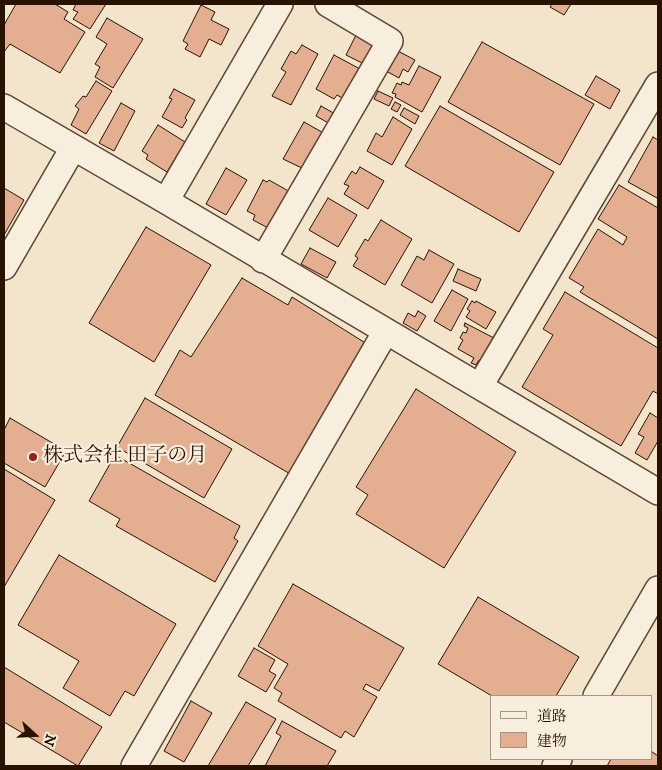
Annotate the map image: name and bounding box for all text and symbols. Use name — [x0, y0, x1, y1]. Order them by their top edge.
place label: 株式会社 田子の月 — [43, 445, 207, 469]
marker: 株式会社 田子の月 — [27, 451, 39, 463]
legend — [490, 695, 652, 760]
text: 道路 — [537, 707, 567, 726]
north arrow — [10, 710, 60, 760]
text: N — [39, 732, 60, 749]
text: 建物 — [537, 732, 567, 751]

